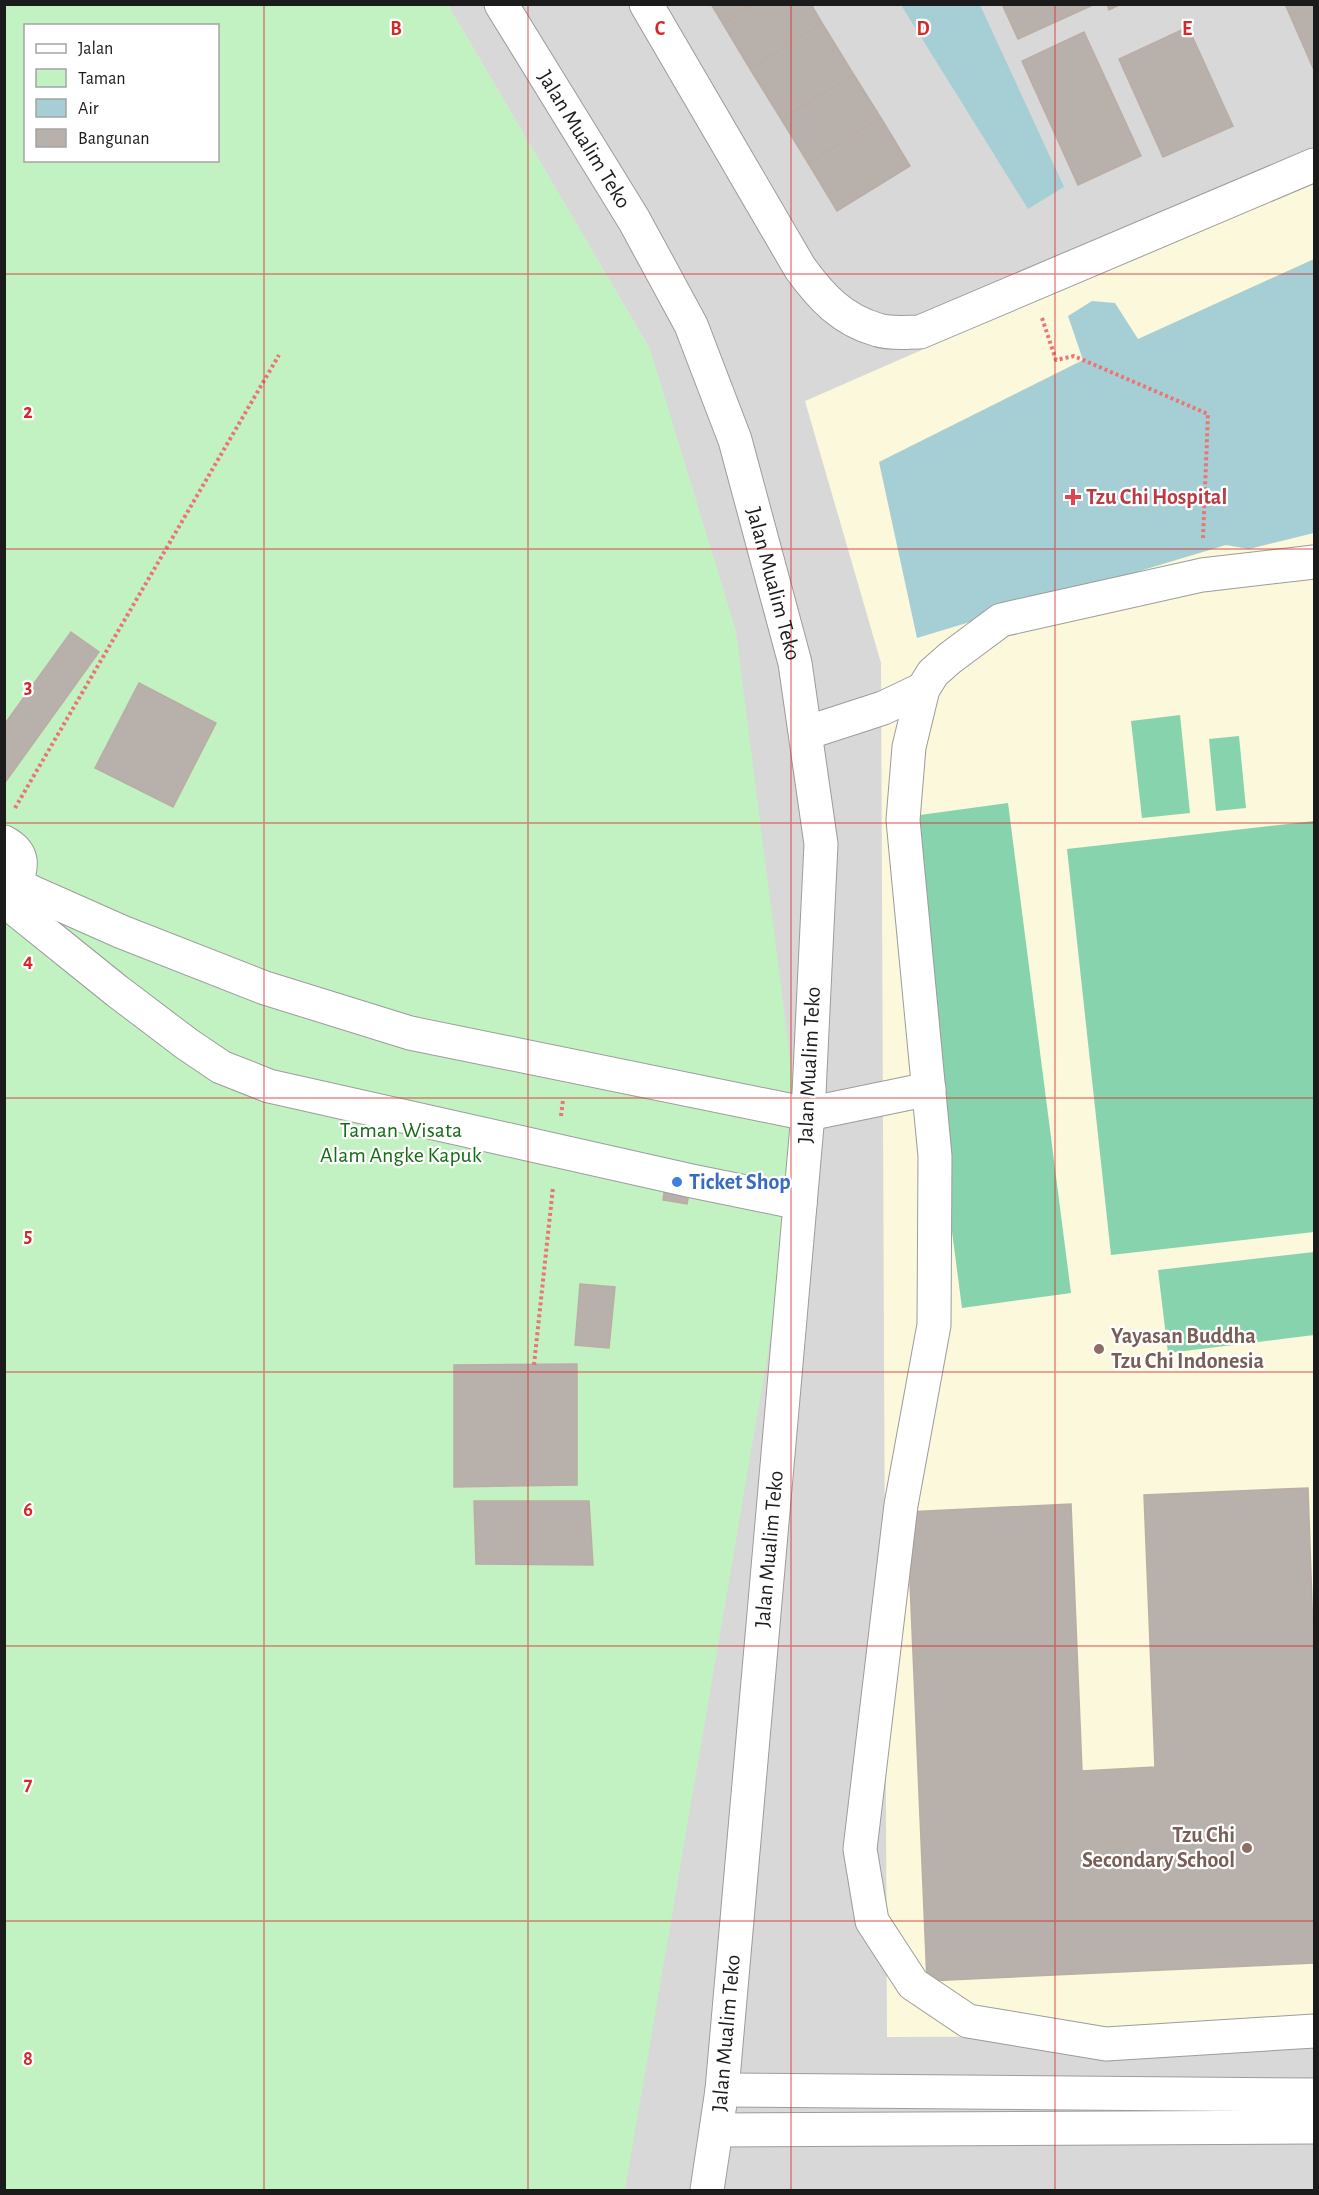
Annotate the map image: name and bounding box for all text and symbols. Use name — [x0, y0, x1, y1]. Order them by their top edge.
text: B — [390, 19, 402, 39]
text: C — [655, 19, 666, 39]
text: D — [916, 19, 930, 39]
text: E — [1182, 19, 1192, 39]
legend — [24, 24, 219, 162]
text: Jalan — [78, 40, 113, 58]
street label: Jalan Mualim Teko — [534, 67, 635, 212]
text: Taman — [78, 70, 126, 88]
text: Air — [78, 100, 99, 118]
text: Bangunan — [78, 130, 150, 148]
text: 2 — [23, 402, 33, 422]
place label: Tzu Chi Hospital — [1086, 486, 1227, 508]
marker: Tzu Chi Hospital — [1064, 488, 1082, 506]
street label: Jalan Mualim Teko — [743, 505, 805, 662]
text: 3 — [24, 677, 32, 697]
text: 4 — [23, 951, 33, 971]
street label: Jalan Mualim Teko — [794, 986, 824, 1144]
park label: Taman Wisata Alam Angke Kapuk — [320, 1119, 482, 1166]
place label: Ticket Shop — [689, 1171, 791, 1193]
marker: Ticket Shop — [670, 1175, 684, 1189]
text: 5 — [24, 1226, 32, 1246]
place label: Yayasan Buddha Tzu Chi Indonesia — [1111, 1325, 1265, 1372]
marker: Yayasan Buddha Tzu Chi Indonesia — [1092, 1342, 1106, 1356]
street label: Jalan Mualim Teko — [751, 1470, 787, 1628]
text: 6 — [23, 1500, 33, 1520]
text: 7 — [24, 1774, 33, 1794]
place label: Tzu Chi Secondary School — [1082, 1824, 1235, 1872]
marker: Tzu Chi Secondary School — [1240, 1841, 1254, 1855]
street label: Jalan Mualim Teko — [708, 1954, 744, 2112]
text: 8 — [23, 2049, 33, 2069]

